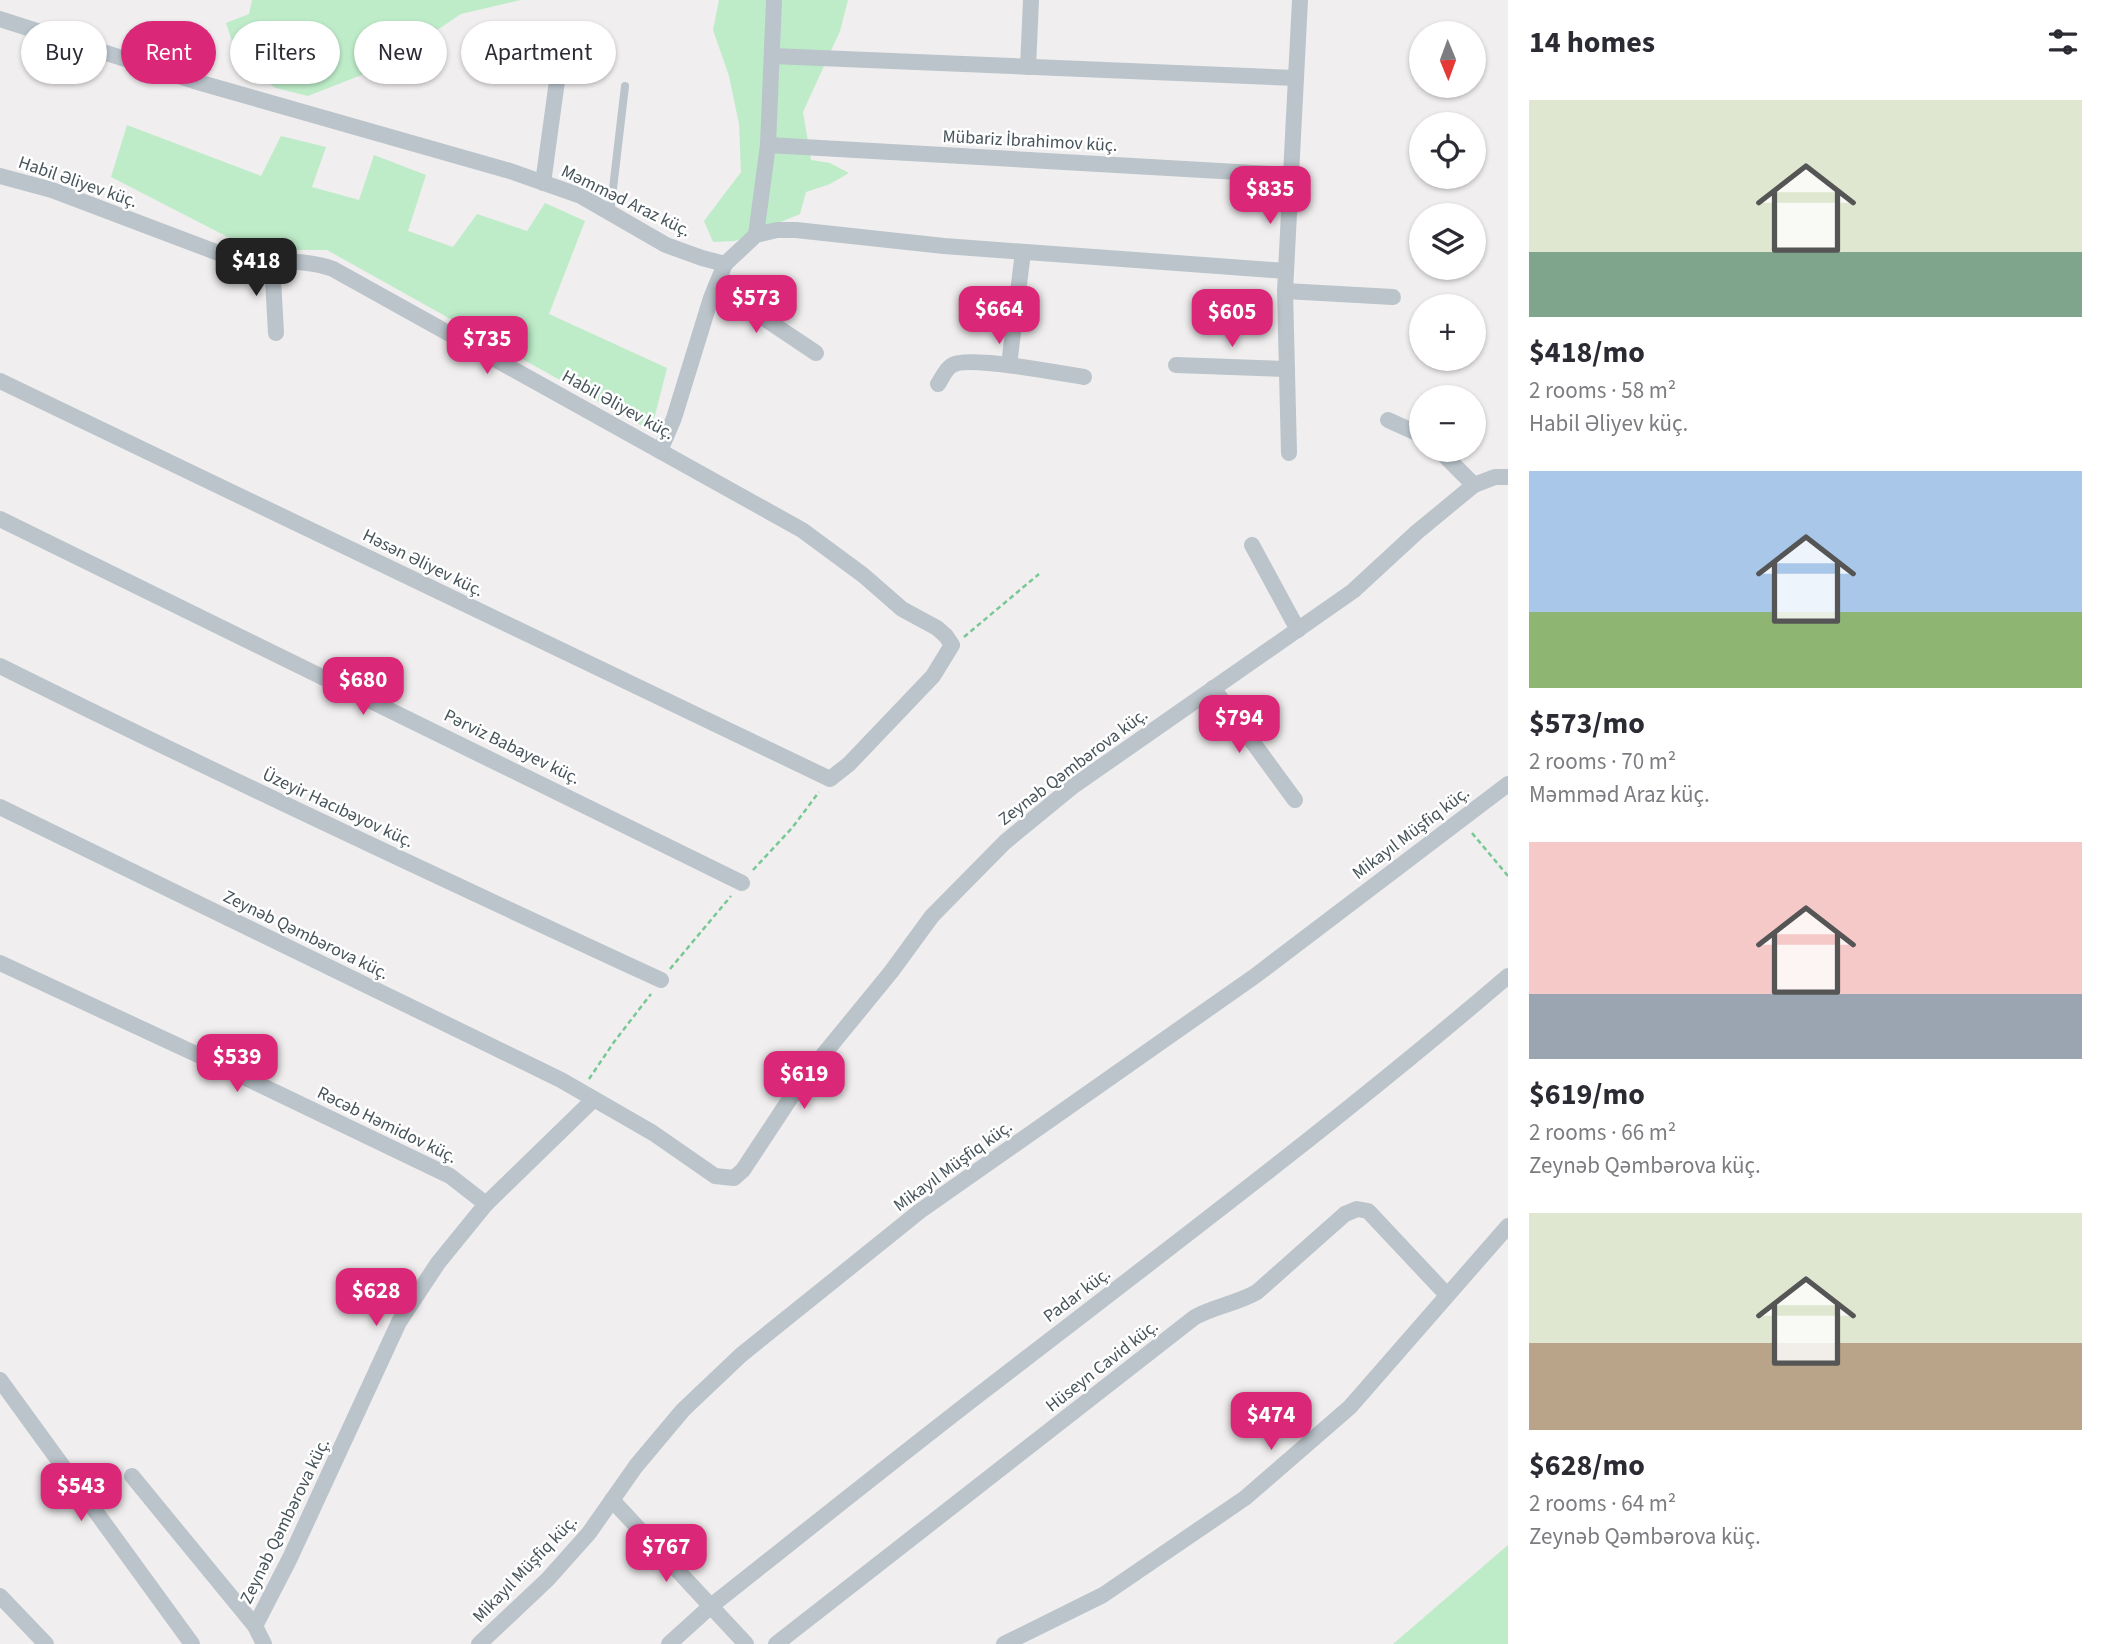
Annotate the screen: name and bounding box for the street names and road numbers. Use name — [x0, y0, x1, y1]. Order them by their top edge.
street label: Mübariz İbrahimov küç. — [942, 124, 1118, 158]
street label: Habil Əliyev küç. — [15, 150, 141, 214]
street label: Məmməd Araz küç. — [557, 159, 695, 243]
street label: Habil Əliyev küç. — [557, 364, 679, 446]
street label: Həsən Əliyev küç. — [358, 523, 488, 603]
street label: Zeynəb Qəmbərova küç. — [993, 702, 1153, 832]
street label: Pərviz Babayev küç. — [440, 703, 584, 791]
street label: Üzeyir Hacıbəyov küç. — [258, 762, 418, 854]
street label: Mikayıl Müşfiq küç. — [1347, 781, 1475, 885]
street label: Zeynəb Qəmbərova küç. — [219, 884, 393, 986]
street label: Rəcəb Həmidov küç. — [313, 1080, 461, 1170]
street label: Mikayıl Müşfiq küç. — [889, 1114, 1017, 1218]
street label: Padar küç. — [1038, 1261, 1116, 1329]
street label: Hüseyn Cavid küç. — [1040, 1314, 1164, 1418]
street label: Zeynəb Qəmbərova küç. — [234, 1434, 336, 1608]
street label: Mikayıl Müşfiq küç. — [467, 1510, 583, 1628]

